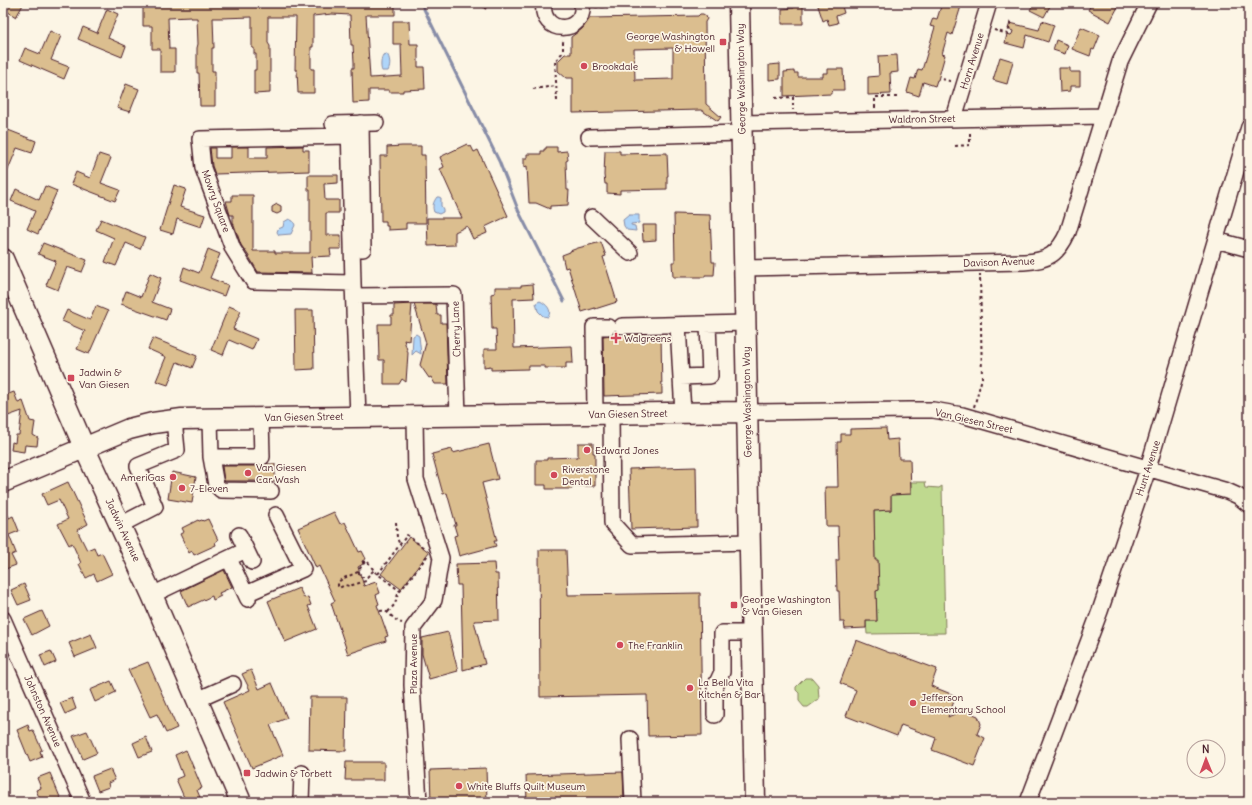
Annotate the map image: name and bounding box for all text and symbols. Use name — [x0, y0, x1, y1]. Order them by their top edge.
street label: George Washington Way — [734, 23, 748, 135]
place label: George Washington & Howell — [626, 30, 715, 55]
street label: Horn Avenue — [957, 31, 987, 91]
marker: George Washington & Howell — [718, 37, 728, 47]
place label: Brookdale — [592, 60, 638, 73]
marker: Brookdale — [579, 61, 589, 71]
street label: Waldron Street — [888, 112, 956, 126]
street label: Mowry Square — [199, 168, 233, 234]
street label: Davison Avenue — [963, 254, 1035, 270]
street label: Cherry Lane — [449, 301, 463, 357]
place label: Walgreens — [624, 332, 672, 345]
marker: Walgreens — [611, 333, 621, 343]
street label: George Washington Way — [740, 346, 754, 458]
place label: Jadwin & Van Giesen — [79, 366, 130, 391]
marker: Jadwin & Van Giesen — [66, 373, 76, 383]
street label: Van Giesen Street — [934, 406, 1015, 436]
street label: Van Giesen Street — [588, 407, 668, 421]
street label: Van Giesen Street — [264, 410, 344, 424]
street label: Hunt Avenue — [1133, 438, 1163, 498]
place label: Edward Jones — [595, 444, 659, 457]
marker: Edward Jones — [582, 445, 592, 455]
place label: Van Giesen Car Wash — [256, 461, 307, 486]
place label: Riverstone Dental — [562, 463, 610, 488]
marker: Van Giesen Car Wash — [243, 468, 253, 478]
marker: Riverstone Dental — [549, 470, 559, 480]
place label: AmeriGas — [121, 471, 165, 484]
marker: AmeriGas — [168, 472, 178, 482]
place label: 7-Eleven — [190, 482, 229, 495]
marker: 7-Eleven — [177, 483, 187, 493]
street label: Jadwin Avenue — [103, 496, 143, 564]
place label: George Washington & Van Giesen — [742, 593, 831, 618]
marker: George Washington & Van Giesen — [729, 600, 739, 610]
street label: Plaza Avenue — [407, 634, 420, 694]
place label: The Franklin — [628, 639, 683, 652]
marker: The Franklin — [615, 640, 625, 650]
street label: Johnston Avenue — [21, 673, 65, 749]
place label: La Bella Vita Kitchen & Bar — [698, 676, 761, 701]
marker: La Bella Vita Kitchen & Bar — [685, 683, 695, 693]
place label: Jefferson Elementary School — [921, 691, 1006, 716]
marker: Jefferson Elementary School — [908, 698, 918, 708]
north arrow — [1186, 739, 1226, 779]
text: N — [1202, 742, 1210, 756]
place label: Jadwin & Torbett — [255, 767, 332, 780]
marker: Jadwin & Torbett — [242, 768, 252, 778]
place label: White Bluffs Quilt Museum — [467, 780, 586, 793]
marker: White Bluffs Quilt Museum — [454, 781, 464, 791]

